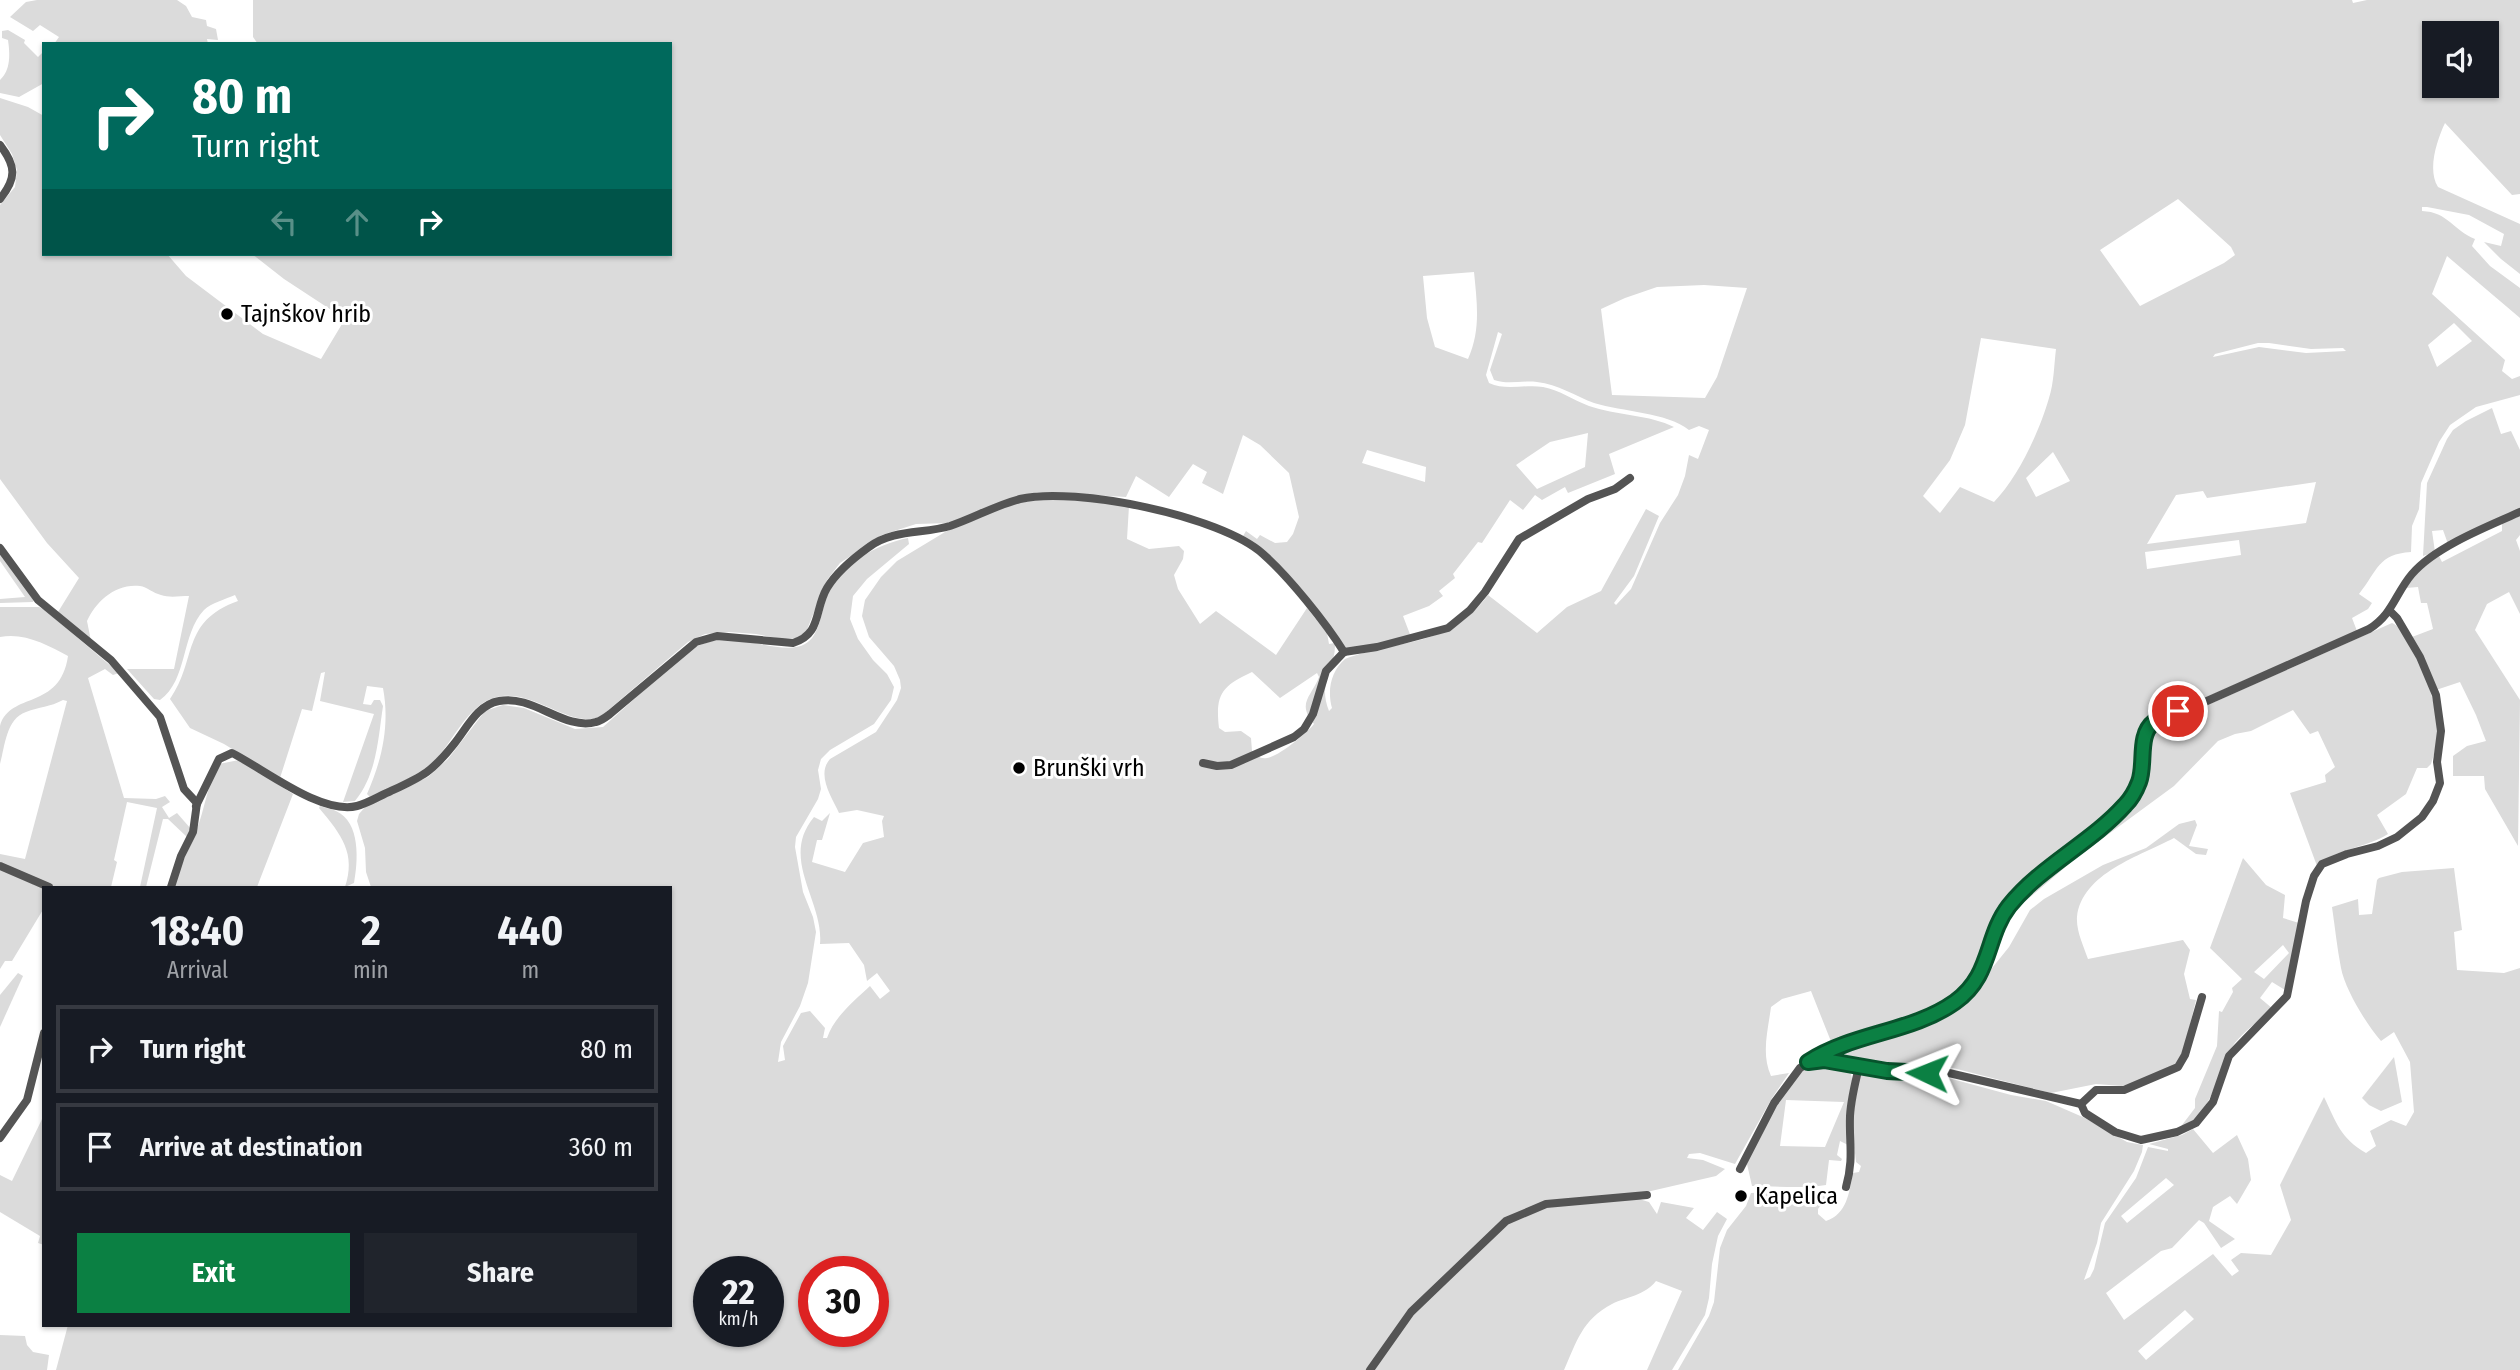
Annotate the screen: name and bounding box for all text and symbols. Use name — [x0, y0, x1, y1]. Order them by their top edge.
map controls — [2422, 21, 2499, 98]
button: sound — [2422, 21, 2499, 98]
text: 80 m — [192, 67, 292, 126]
icon: right — [77, 70, 168, 161]
text: Turn right — [192, 127, 319, 165]
icon: left — [265, 203, 303, 241]
icon: ahead — [338, 203, 376, 241]
icon: right — [411, 203, 449, 241]
place label: Tajnškov hrib — [241, 300, 371, 328]
marker: Tajnškov hrib — [219, 306, 235, 322]
pin — [2148, 681, 2208, 741]
icon: arrive — [2159, 692, 2197, 730]
place label: Brunški vrh — [1033, 754, 1145, 782]
marker: Brunški vrh — [1011, 760, 1027, 776]
text: 18:40 — [151, 906, 244, 956]
text: 2 — [361, 906, 381, 956]
text: 440 — [497, 906, 563, 956]
text: Arrival — [167, 956, 228, 984]
text: min — [353, 956, 389, 984]
text: m — [521, 956, 539, 984]
icon: right — [81, 1030, 119, 1068]
text: Turn right — [140, 1034, 246, 1065]
text: 80 m — [580, 1034, 633, 1065]
position arrow — [1890, 1036, 1964, 1110]
icon: arrive — [81, 1128, 119, 1166]
text: Arrive at destination — [140, 1132, 363, 1163]
text: 360 m — [569, 1132, 633, 1163]
place label: Kapelica — [1755, 1182, 1838, 1210]
marker: Kapelica — [1733, 1188, 1749, 1204]
button: Exit — [77, 1233, 350, 1313]
button: Share — [364, 1233, 637, 1313]
speed limit sign: 30 — [798, 1256, 889, 1347]
text: 22 — [722, 1271, 755, 1313]
text: km/h — [718, 1308, 759, 1330]

